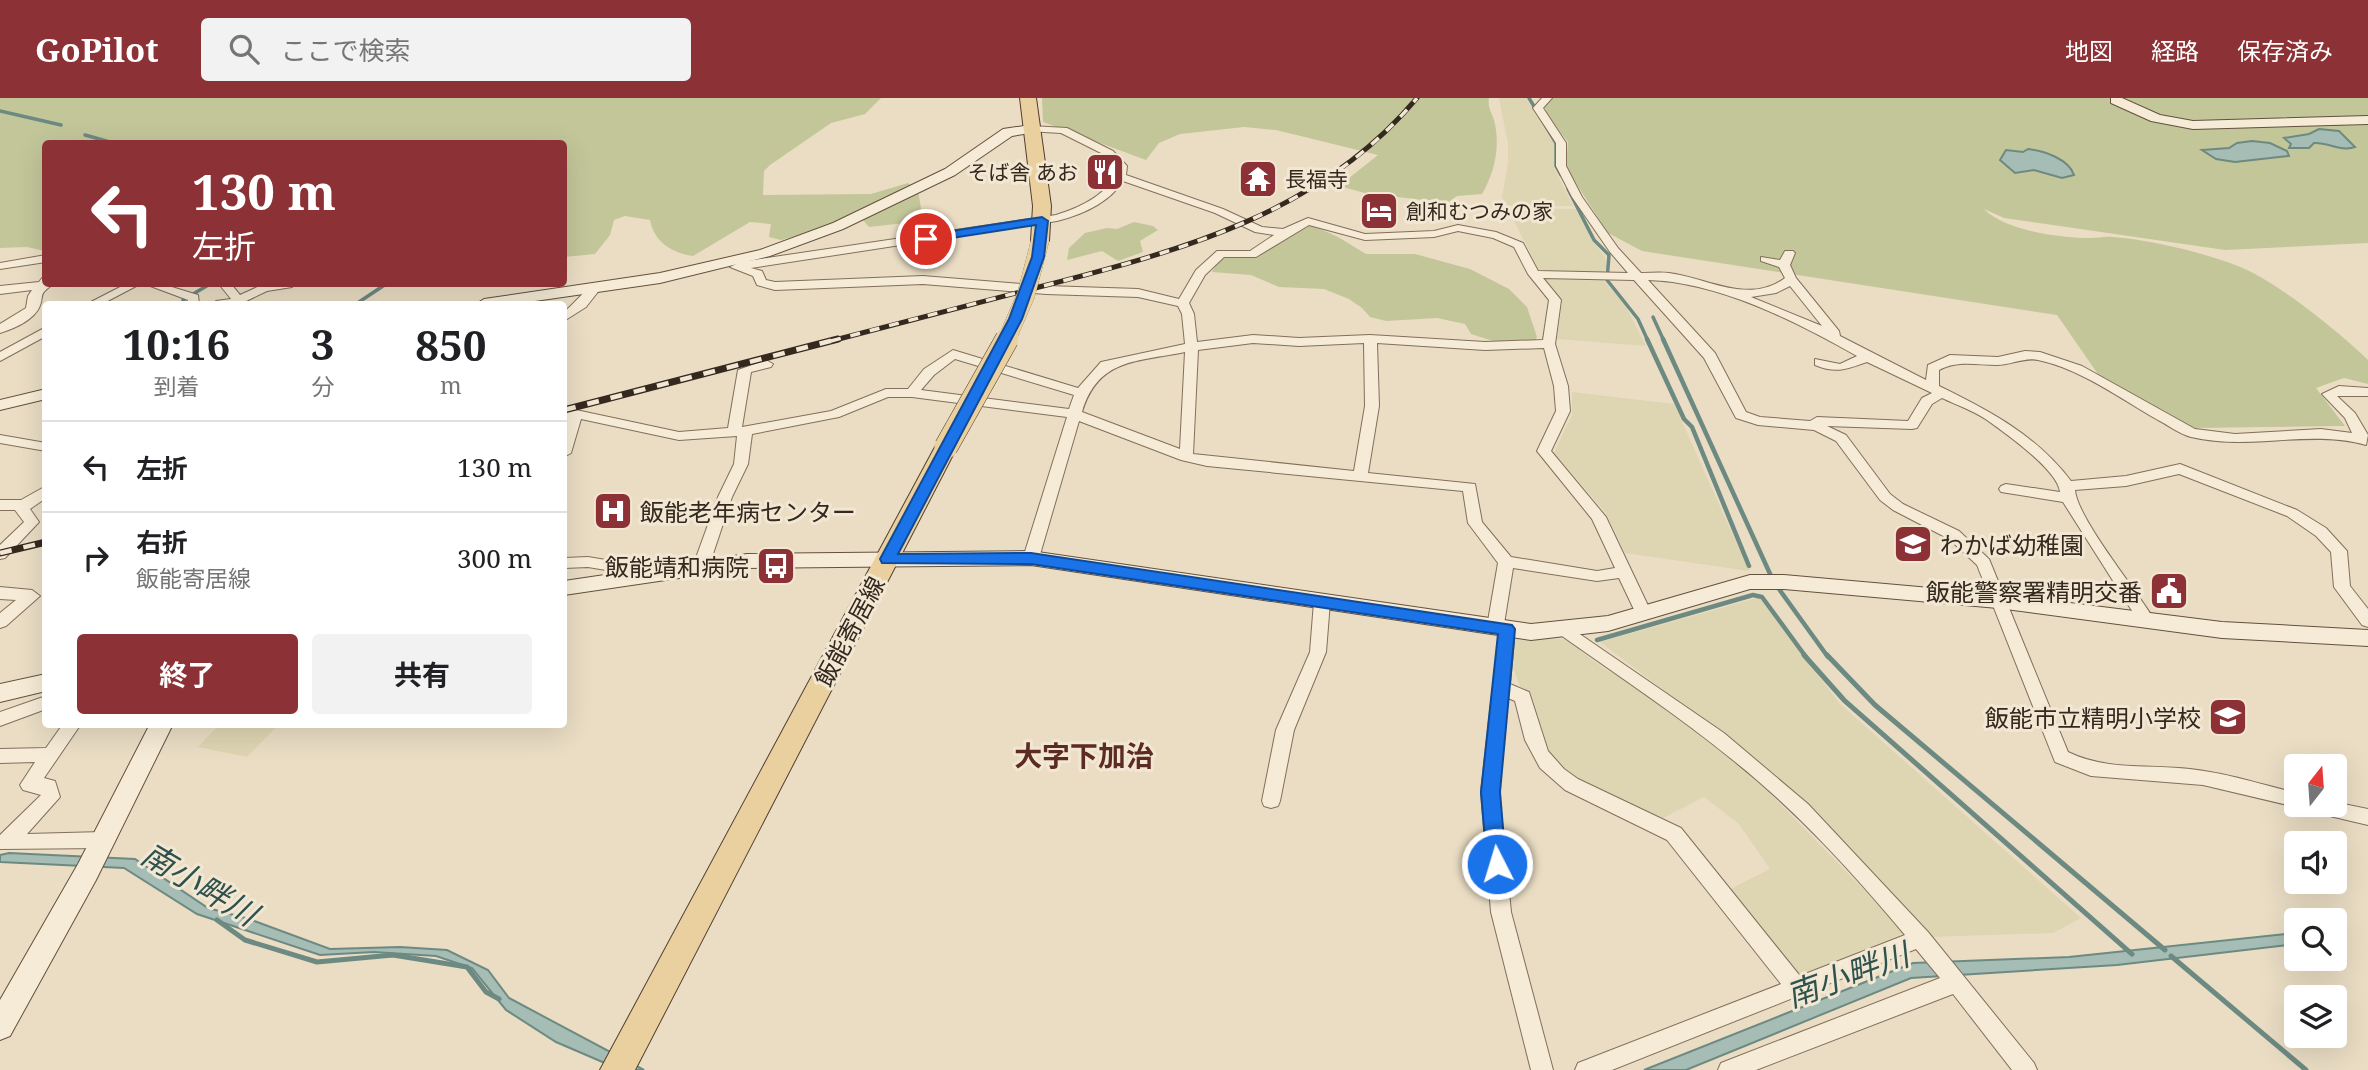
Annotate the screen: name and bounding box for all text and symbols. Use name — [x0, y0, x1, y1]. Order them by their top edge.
search box — [201, 18, 691, 81]
text: GoPilot — [35, 27, 159, 72]
icon: search — [225, 30, 263, 68]
text: ここで検索 — [281, 32, 411, 68]
text: 地図 — [2065, 34, 2113, 67]
text: 経路 — [2151, 34, 2199, 67]
text: 保存済み — [2237, 34, 2333, 67]
restaurant icon: そば舎 あお — [1084, 151, 1126, 193]
text: 130 m — [192, 158, 336, 224]
place label: そば舎 あお — [968, 158, 1078, 186]
temple icon: 長福寺 — [1237, 158, 1279, 200]
place label: 長福寺 — [1285, 165, 1348, 193]
icon: left — [77, 168, 168, 259]
hotel icon: 創和むつみの家 — [1358, 190, 1400, 232]
place label: 創和むつみの家 — [1406, 197, 1553, 225]
pin — [896, 209, 956, 269]
icon: arrive — [907, 220, 945, 258]
text: 左折 — [192, 224, 256, 267]
text: 10:16 — [123, 315, 230, 372]
text: 3 — [311, 315, 335, 372]
text: 850 — [415, 316, 486, 373]
text: m — [440, 369, 462, 401]
text: 到着 — [153, 370, 199, 402]
text: 分 — [311, 370, 334, 402]
icon: left — [77, 448, 115, 486]
text: 130 m — [457, 449, 532, 485]
text: 左折 — [136, 450, 188, 486]
hospital icon: 飯能老年病センター — [592, 490, 634, 532]
place label: 飯能老年病センター — [640, 495, 856, 528]
school or university icon: わかば幼稚園 — [1892, 523, 1934, 565]
text: 右折 — [136, 524, 188, 560]
place label: わかば幼稚園 — [1940, 528, 2084, 561]
icon: right — [77, 539, 115, 577]
text: 300 m — [457, 540, 532, 576]
bus stop icon: 飯能靖和病院 — [755, 545, 797, 587]
place label: 飯能靖和病院 — [605, 550, 749, 583]
text: 飯能寄居線 — [136, 562, 251, 594]
street label: 飯能寄居線 — [806, 570, 892, 692]
public building icon: 飯能警察署精明交番 — [2148, 570, 2190, 612]
place label: 飯能警察署精明交番 — [1926, 575, 2142, 608]
button: 終了 — [77, 634, 298, 714]
button: 共有 — [312, 634, 532, 714]
school or university icon: 飯能市立精明小学校 — [2207, 696, 2249, 738]
place label: 飯能市立精明小学校 — [1985, 701, 2201, 734]
district label: 大字下加治 — [1014, 736, 1154, 774]
north arrow — [2284, 754, 2347, 817]
map controls — [2284, 754, 2347, 1048]
position arrow — [1460, 827, 1534, 901]
button: sound — [2284, 831, 2347, 894]
water label: 南小畔川 — [134, 832, 268, 936]
button: search — [2284, 908, 2347, 971]
water label: 南小畔川 — [1779, 931, 1917, 1016]
button: layers — [2284, 985, 2347, 1048]

